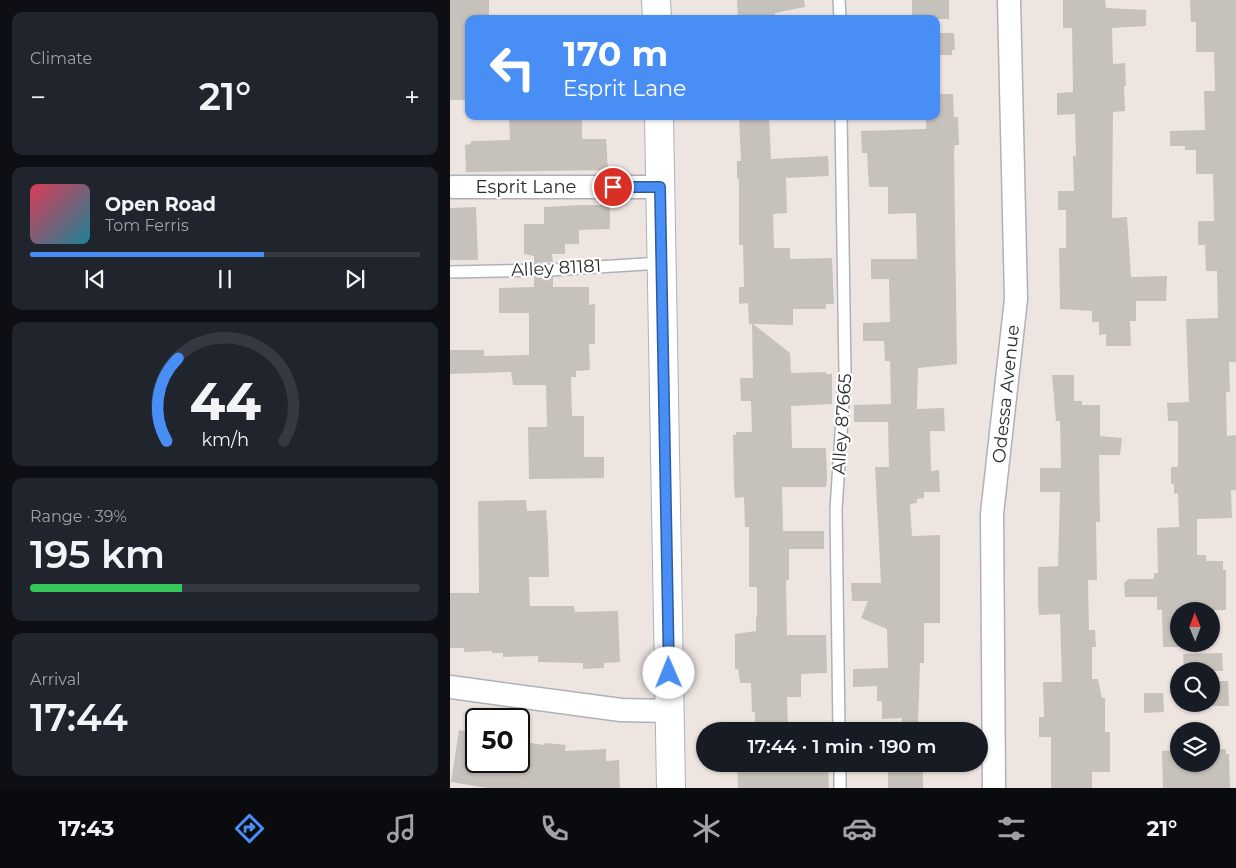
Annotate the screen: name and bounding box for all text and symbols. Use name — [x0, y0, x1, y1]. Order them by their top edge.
text: 170 m — [563, 32, 668, 75]
icon: left — [480, 35, 545, 100]
text: Climate — [30, 49, 92, 68]
text: 21° — [199, 73, 251, 120]
text: Esprit Lane — [563, 75, 686, 102]
text: − — [30, 80, 46, 114]
text: + — [404, 80, 420, 114]
pin — [592, 166, 634, 208]
icon: arrive — [599, 173, 627, 201]
street label: Esprit Lane — [476, 176, 577, 198]
text: Open Road — [105, 193, 216, 216]
text: Tom Ferris — [105, 216, 189, 235]
street label: Alley 81181 — [510, 255, 602, 281]
icon: previous — [81, 265, 109, 293]
icon: pause — [211, 265, 239, 293]
icon: next — [341, 265, 369, 293]
street label: Odessa Avenue — [988, 324, 1024, 464]
text: 44 — [189, 370, 261, 433]
street label: Alley 87665 — [827, 373, 857, 475]
text: km/h — [201, 429, 249, 450]
text: Range · 39% — [30, 507, 127, 526]
text: 195 km — [30, 531, 165, 578]
north arrow — [1170, 602, 1220, 652]
map controls — [1170, 602, 1220, 772]
position arrow — [642, 646, 694, 698]
button: search — [1170, 662, 1220, 712]
text: Arrival — [30, 670, 80, 689]
text: 17:44 — [30, 694, 128, 741]
speed limit sign: 50 — [465, 708, 530, 773]
button: layers — [1170, 722, 1220, 772]
text: 17:44 · 1 min · 190 m — [748, 735, 936, 758]
icon: directions — [232, 811, 267, 846]
icon: music — [384, 811, 419, 846]
icon: phone — [537, 811, 572, 846]
icon: climate — [689, 811, 724, 846]
icon: car — [842, 811, 877, 846]
icon: filters — [994, 811, 1029, 846]
text: 17:43 — [59, 815, 114, 842]
text: 21° — [1146, 815, 1177, 842]

